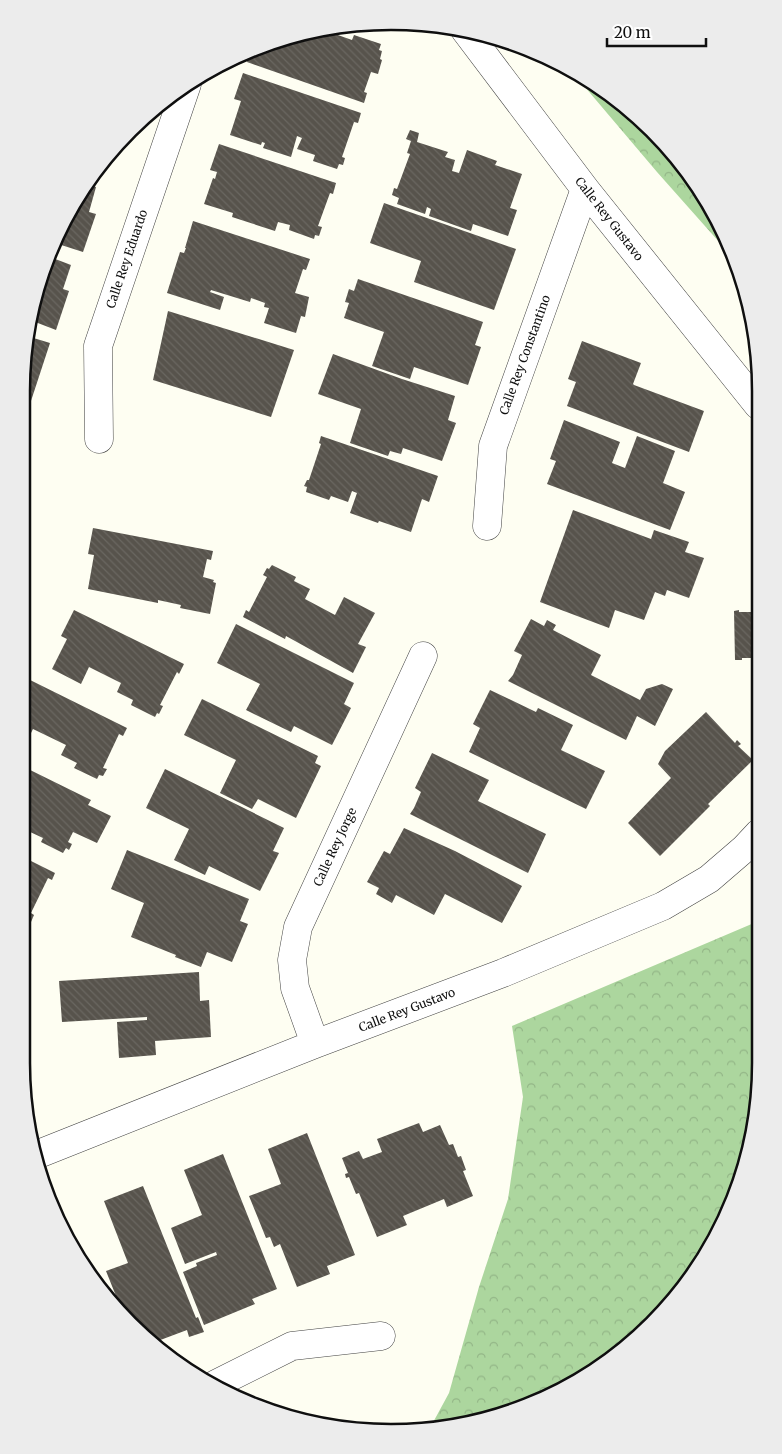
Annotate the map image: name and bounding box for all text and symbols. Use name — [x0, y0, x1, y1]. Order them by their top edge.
scale bar — [607, 15, 706, 47]
text: 20 m — [614, 23, 651, 42]
street label: Calle Rey Gustavo — [572, 174, 647, 264]
street label: Calle Rey Eduardo — [103, 207, 150, 310]
street label: Calle Rey Constantino — [496, 293, 553, 417]
street label: Calle Rey Jorge — [310, 805, 359, 888]
street label: Calle Rey Gustavo — [356, 984, 457, 1035]

